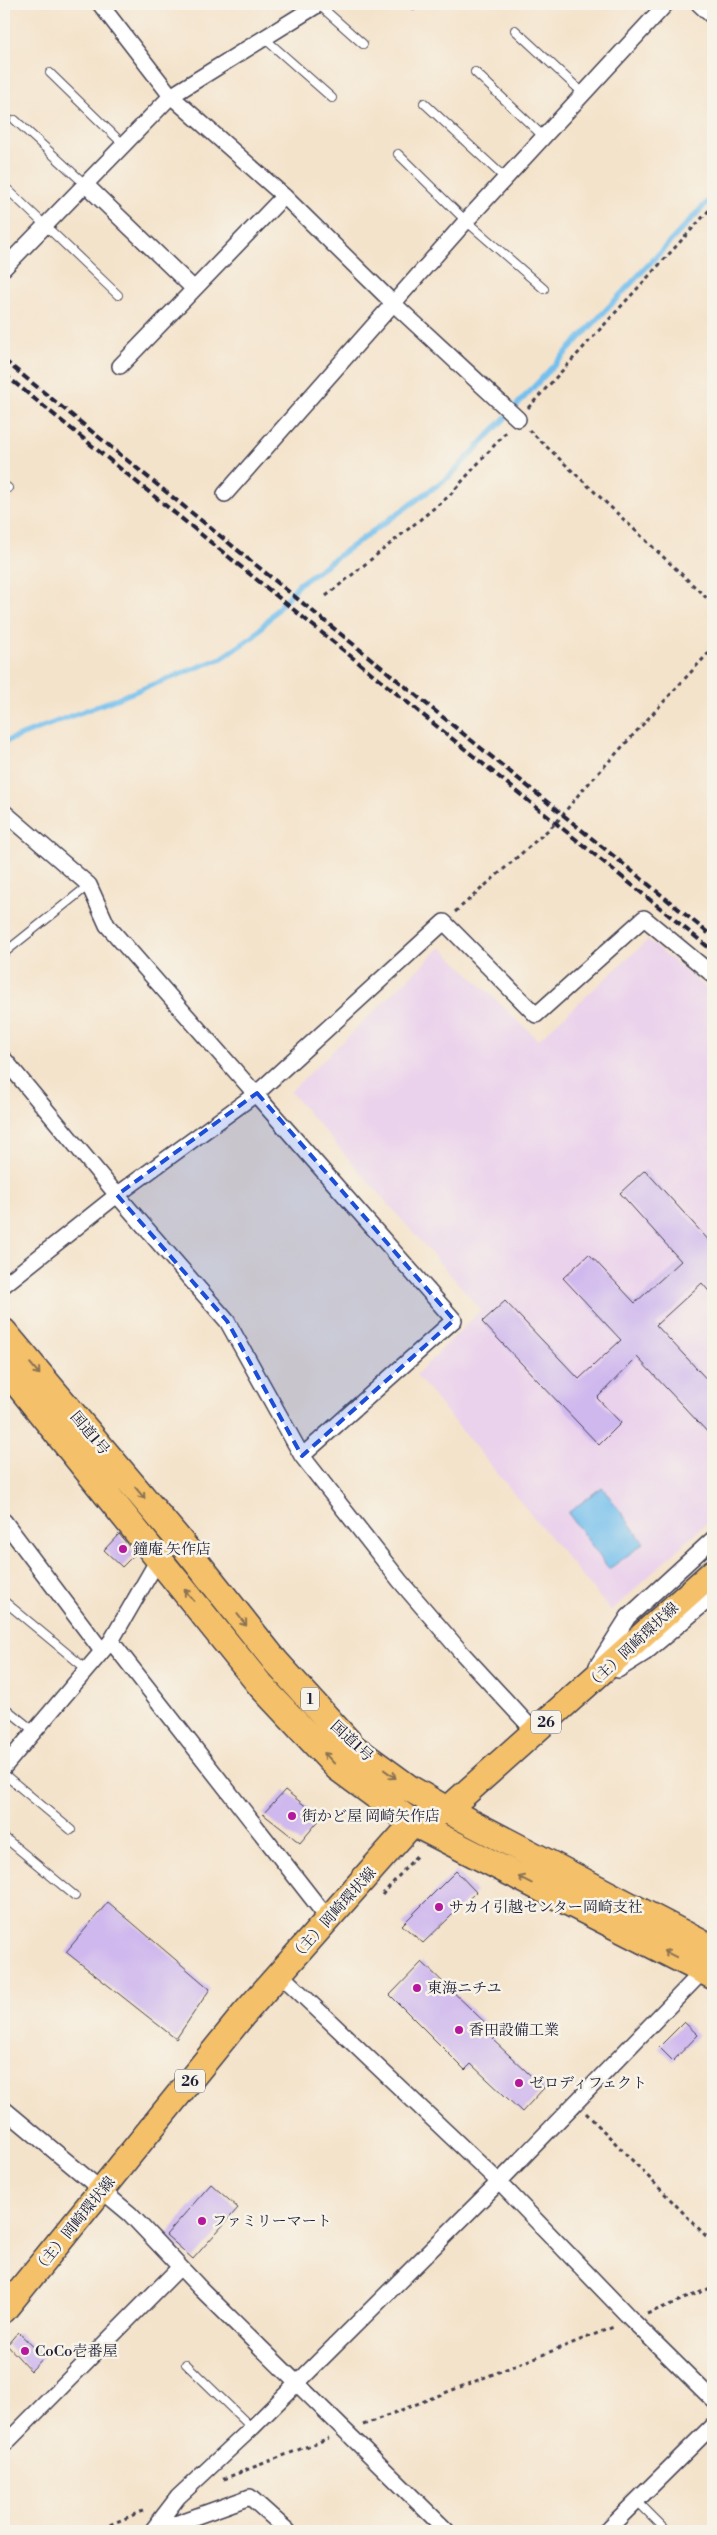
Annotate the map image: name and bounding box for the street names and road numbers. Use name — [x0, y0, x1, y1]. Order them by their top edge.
street label: 国道1号 — [66, 1408, 113, 1459]
street label: （主）岡崎環状線 — [582, 1598, 683, 1694]
road number: 1 — [301, 1688, 319, 1710]
road number: 26 — [531, 1710, 561, 1734]
street label: 国道1号 — [326, 1717, 377, 1766]
street label: （主）岡崎環状線 — [286, 1863, 381, 1965]
road number: 26 — [175, 2070, 205, 2092]
street label: （主）岡崎環状線 — [29, 2173, 120, 2278]

